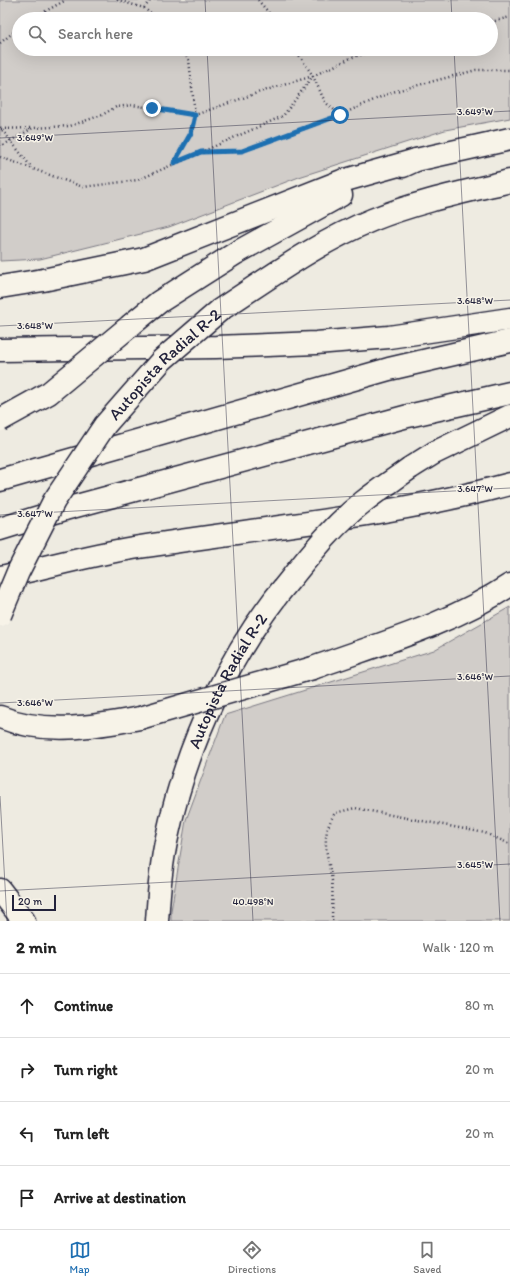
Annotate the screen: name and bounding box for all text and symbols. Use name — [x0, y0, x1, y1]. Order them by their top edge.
search box — [12, 12, 498, 56]
icon: search — [26, 23, 48, 45]
text: Search here — [58, 25, 133, 43]
route end — [143, 99, 161, 117]
text: 3.649°W — [457, 105, 493, 118]
route start — [331, 106, 349, 124]
text: 3.649°W — [17, 131, 53, 144]
text: 3.648°W — [457, 294, 494, 307]
street label: Autopista Radial R-2 — [104, 304, 225, 424]
text: 3.648°W — [17, 319, 54, 332]
text: 3.647°W — [457, 482, 493, 495]
text: 3.647°W — [17, 507, 53, 520]
street label: Autopista Radial R-2 — [184, 609, 271, 751]
text: 3.646°W — [457, 670, 493, 683]
text: 3.646°W — [17, 696, 53, 709]
text: 3.645°W — [457, 858, 493, 871]
scale bar — [12, 893, 56, 912]
text: 20 m — [18, 895, 42, 908]
text: 40.498°N — [232, 895, 274, 908]
text: 2 min — [16, 937, 56, 957]
text: Walk · 120 m — [423, 940, 494, 955]
icon: ahead — [16, 995, 38, 1017]
text: Continue — [54, 997, 113, 1015]
text: 80 m — [465, 998, 494, 1013]
icon: right — [16, 1059, 38, 1081]
text: Turn right — [54, 1061, 118, 1079]
text: 20 m — [465, 1062, 494, 1077]
icon: left — [16, 1123, 38, 1145]
text: Turn left — [54, 1125, 109, 1143]
text: 20 m — [465, 1126, 494, 1141]
icon: arrive — [16, 1187, 38, 1209]
text: Arrive at destination — [54, 1189, 186, 1207]
tab: Map — [69, 1239, 91, 1276]
tab: Directions — [228, 1239, 276, 1276]
tab: Saved — [413, 1239, 441, 1276]

